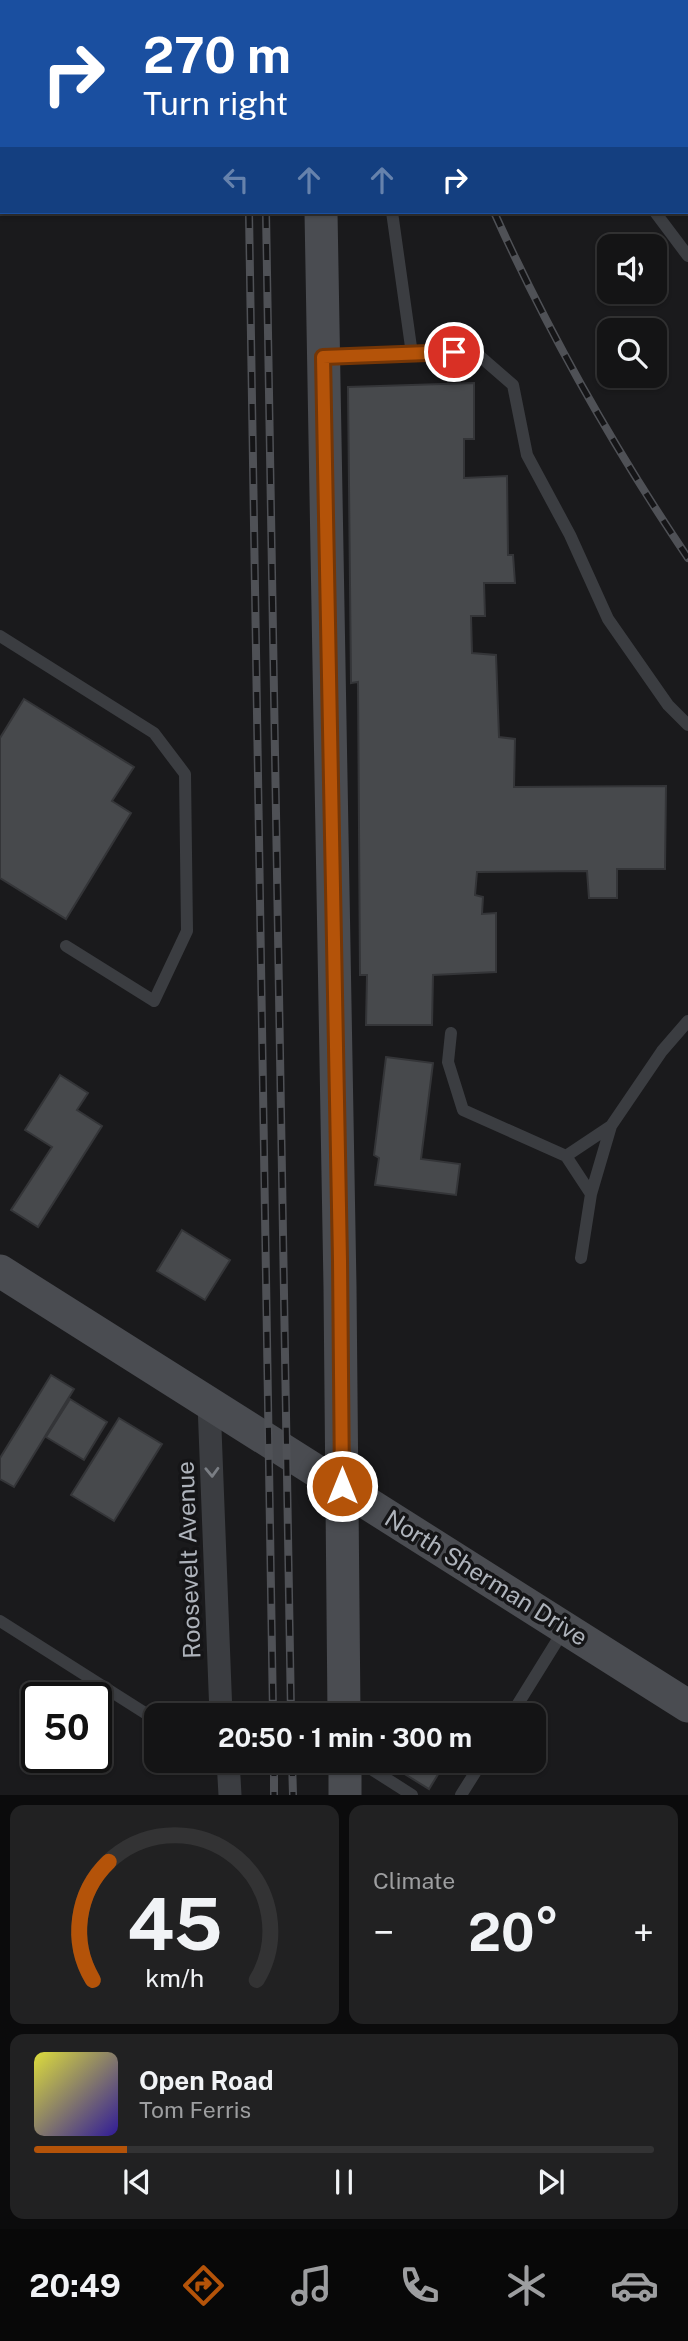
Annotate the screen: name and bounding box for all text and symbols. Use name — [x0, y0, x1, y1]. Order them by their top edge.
text: 270 m — [143, 26, 291, 84]
icon: right — [28, 28, 119, 119]
text: Turn right — [143, 85, 288, 122]
icon: left — [217, 161, 255, 199]
icon: ahead — [290, 161, 328, 199]
icon: ahead — [363, 161, 401, 199]
icon: right — [436, 161, 474, 199]
map controls — [597, 234, 667, 388]
button: sound — [597, 234, 667, 304]
button: search — [597, 318, 667, 388]
pin — [424, 322, 484, 382]
icon: arrive — [435, 333, 473, 371]
position arrow — [305, 1449, 379, 1523]
street label: Roosevelt Avenue — [171, 1461, 205, 1659]
one-way arrow — [204, 1466, 219, 1477]
street label: North Sherman Drive — [380, 1503, 593, 1651]
speed limit sign: 50 — [21, 1682, 112, 1773]
text: 20:50 · 1 min · 300 m — [218, 1722, 472, 1753]
text: Climate — [373, 1867, 455, 1894]
text: 45 — [126, 1882, 223, 1967]
text: 20° — [468, 1902, 559, 1963]
text: − — [373, 1910, 394, 1955]
text: + — [633, 1910, 654, 1955]
text: km/h — [145, 1963, 204, 1993]
text: Open Road — [139, 2065, 274, 2096]
text: Tom Ferris — [139, 2096, 251, 2123]
icon: previous — [118, 2163, 156, 2201]
icon: pause — [325, 2163, 363, 2201]
icon: next — [532, 2163, 570, 2201]
icon: directions — [179, 2261, 228, 2310]
icon: music — [287, 2261, 336, 2310]
icon: phone — [395, 2261, 444, 2310]
icon: climate — [502, 2261, 551, 2310]
icon: car — [610, 2261, 659, 2310]
text: 20:49 — [29, 2267, 121, 2304]

